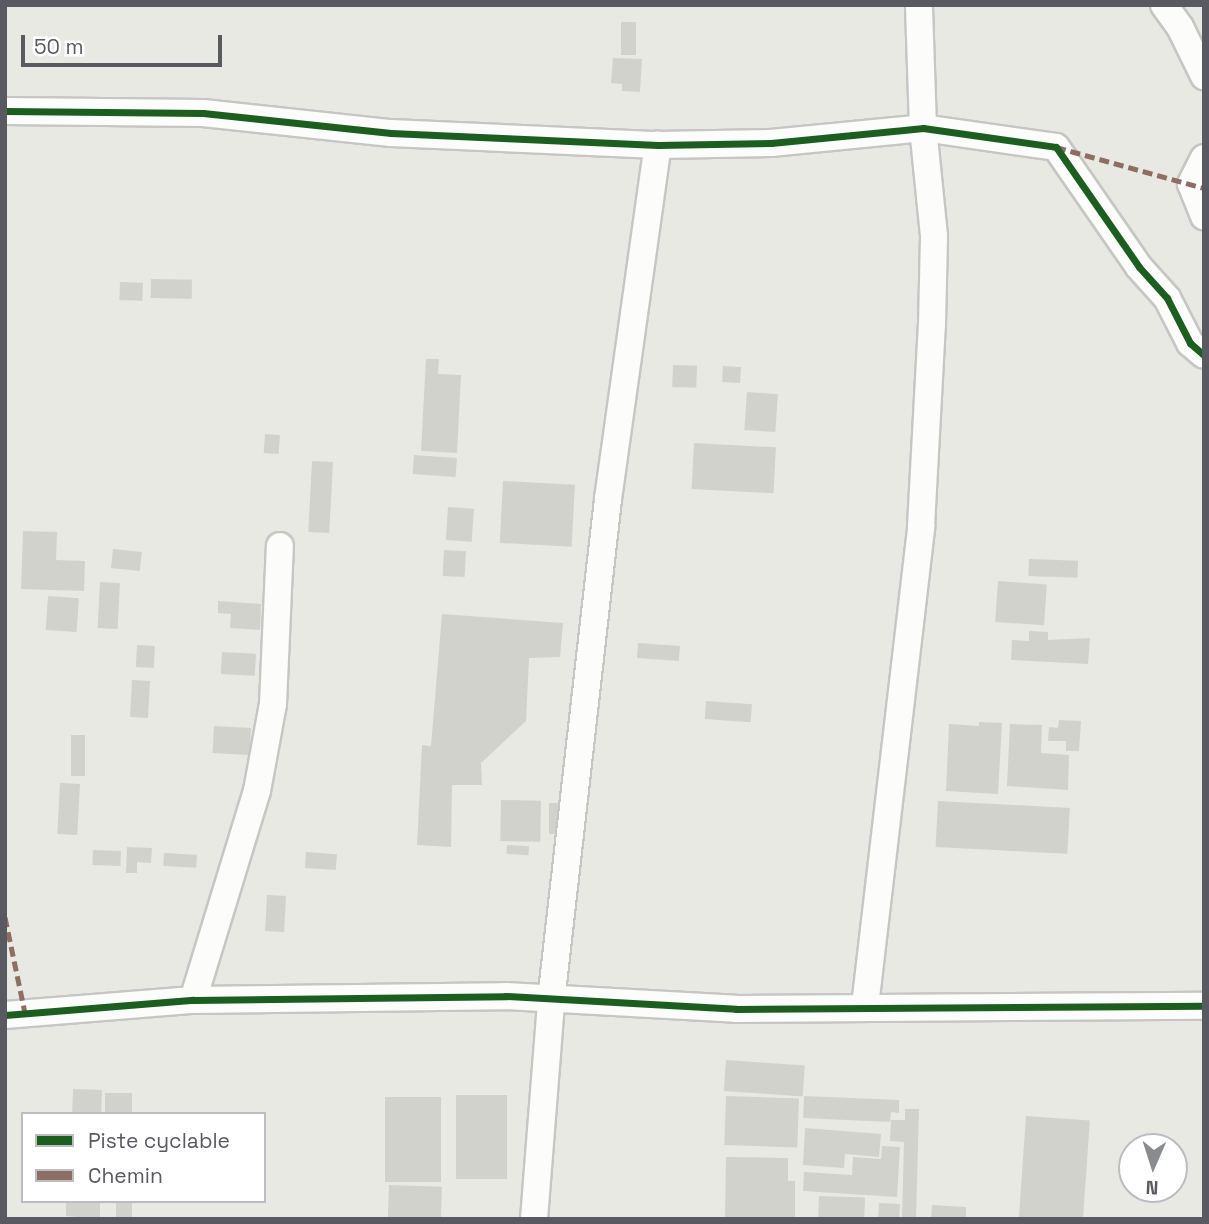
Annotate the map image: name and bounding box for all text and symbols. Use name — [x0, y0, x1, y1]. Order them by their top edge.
scale bar — [24, 21, 226, 65]
text: 50 m — [34, 33, 84, 60]
legend — [21, 1112, 266, 1203]
text: Piste cyclable — [88, 1127, 230, 1154]
north arrow — [1118, 1133, 1188, 1203]
text: Chemin — [88, 1162, 163, 1189]
text: N — [1145, 1175, 1159, 1200]

